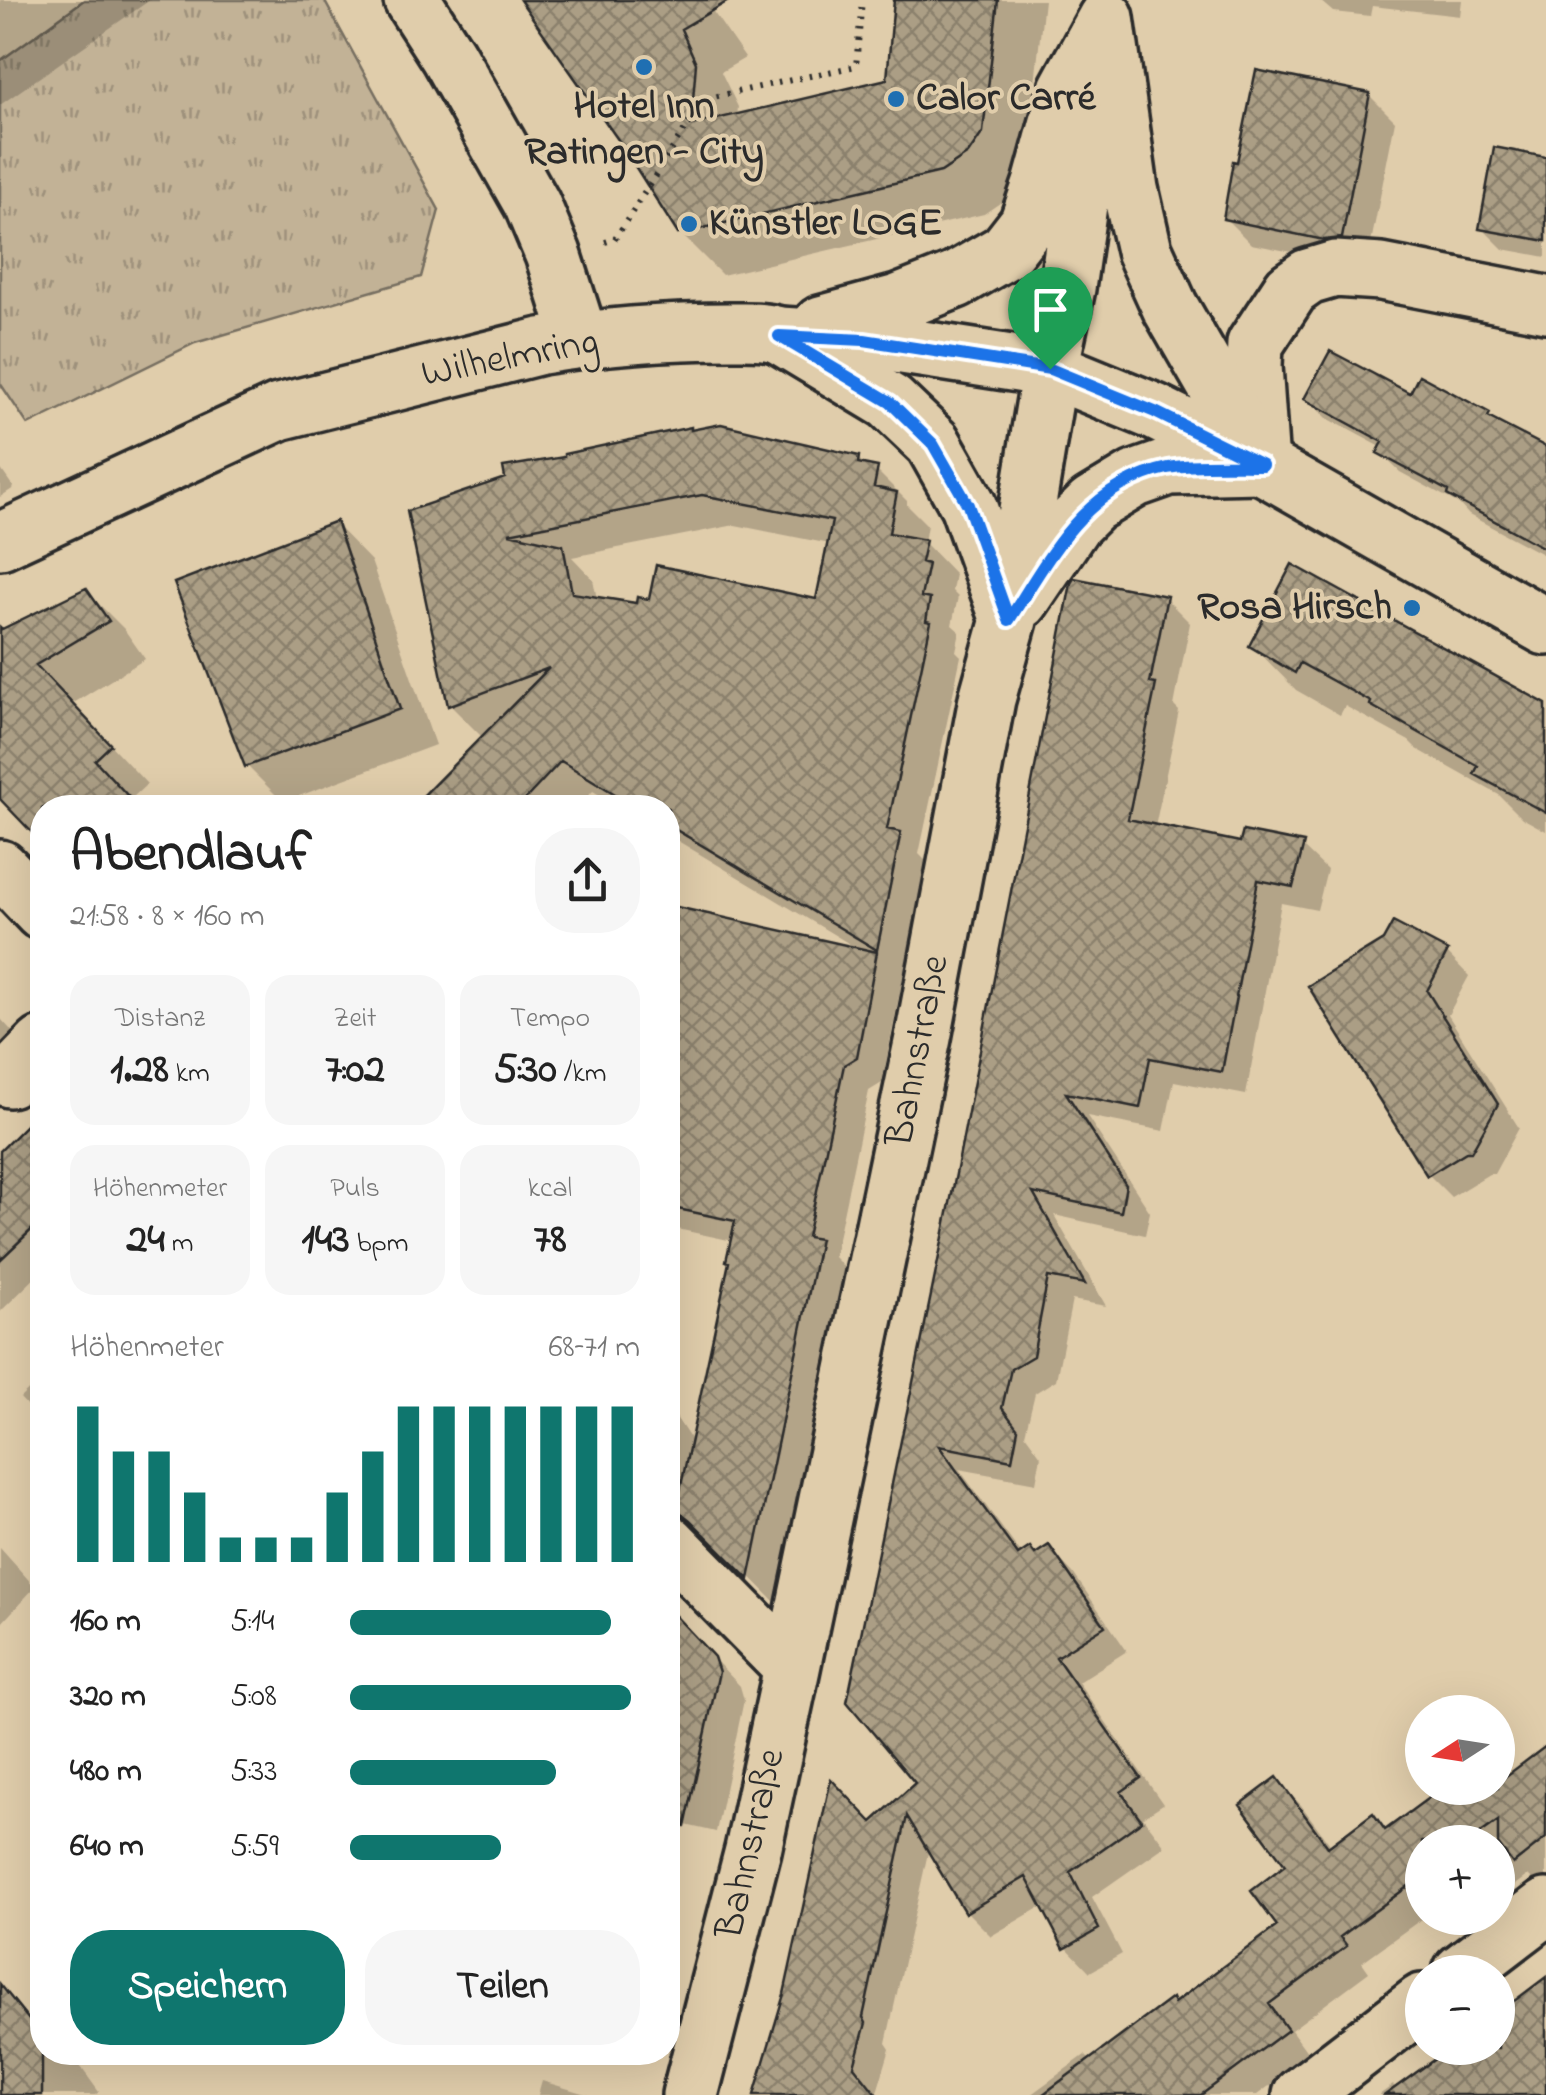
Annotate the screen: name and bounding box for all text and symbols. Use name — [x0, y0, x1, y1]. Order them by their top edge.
marker: Hotel Inn Ratingen - City — [633, 56, 655, 78]
place label: Calor Carré — [916, 70, 1097, 129]
place label: Hotel Inn Ratingen - City — [524, 78, 764, 183]
marker: Calor Carré — [885, 88, 907, 110]
place label: Künstler LOGE — [709, 195, 942, 254]
marker: Künstler LOGE — [678, 213, 700, 235]
pin — [1008, 267, 1093, 370]
icon: arrive — [1023, 282, 1078, 337]
street label: Wilhelmring — [417, 313, 603, 405]
place label: Rosa Hirsch — [1197, 579, 1392, 638]
marker: Rosa Hirsch — [1401, 597, 1423, 619]
text: Abendlauf — [70, 816, 311, 896]
button: share — [535, 828, 640, 933]
text: 21:58 · 8 × 160 m — [70, 894, 264, 941]
street label: Bahnstraße — [871, 950, 966, 1153]
text: Distanz — [115, 999, 205, 1040]
text: Zeit — [334, 999, 376, 1040]
text: Tempo — [510, 999, 590, 1040]
text: 1.28 — [110, 1040, 169, 1101]
text: 7:02 — [325, 1040, 385, 1101]
text: 5:30 — [494, 1040, 557, 1101]
text: km — [169, 1054, 210, 1095]
text: /km — [557, 1054, 606, 1095]
text: Höhenmeter — [93, 1169, 227, 1210]
text: Puls — [330, 1169, 380, 1210]
text: kcal — [528, 1169, 572, 1210]
text: 24 — [127, 1210, 165, 1271]
text: 143 — [302, 1210, 350, 1271]
text: 78 — [533, 1210, 567, 1271]
text: m — [165, 1224, 193, 1265]
text: bpm — [350, 1224, 408, 1265]
text: Höhenmeter — [70, 1325, 224, 1372]
text: 68–71 m — [549, 1325, 640, 1372]
text: 160 m — [70, 1599, 141, 1646]
text: 5:14 — [230, 1599, 274, 1646]
text: 320 m — [70, 1674, 146, 1721]
text: 5:08 — [230, 1674, 277, 1721]
north arrow — [1405, 1695, 1515, 1805]
map controls — [1405, 1695, 1515, 2065]
street label: Bahnstraße — [701, 1743, 803, 1946]
text: 480 m — [70, 1749, 142, 1796]
text: 5:33 — [230, 1749, 277, 1796]
text: 640 m — [70, 1824, 144, 1871]
text: 5:59 — [230, 1824, 279, 1871]
button: + — [1405, 1825, 1515, 1935]
button: Speichern — [70, 1930, 345, 2045]
button: Teilen — [365, 1930, 640, 2045]
button: − — [1405, 1955, 1515, 2065]

